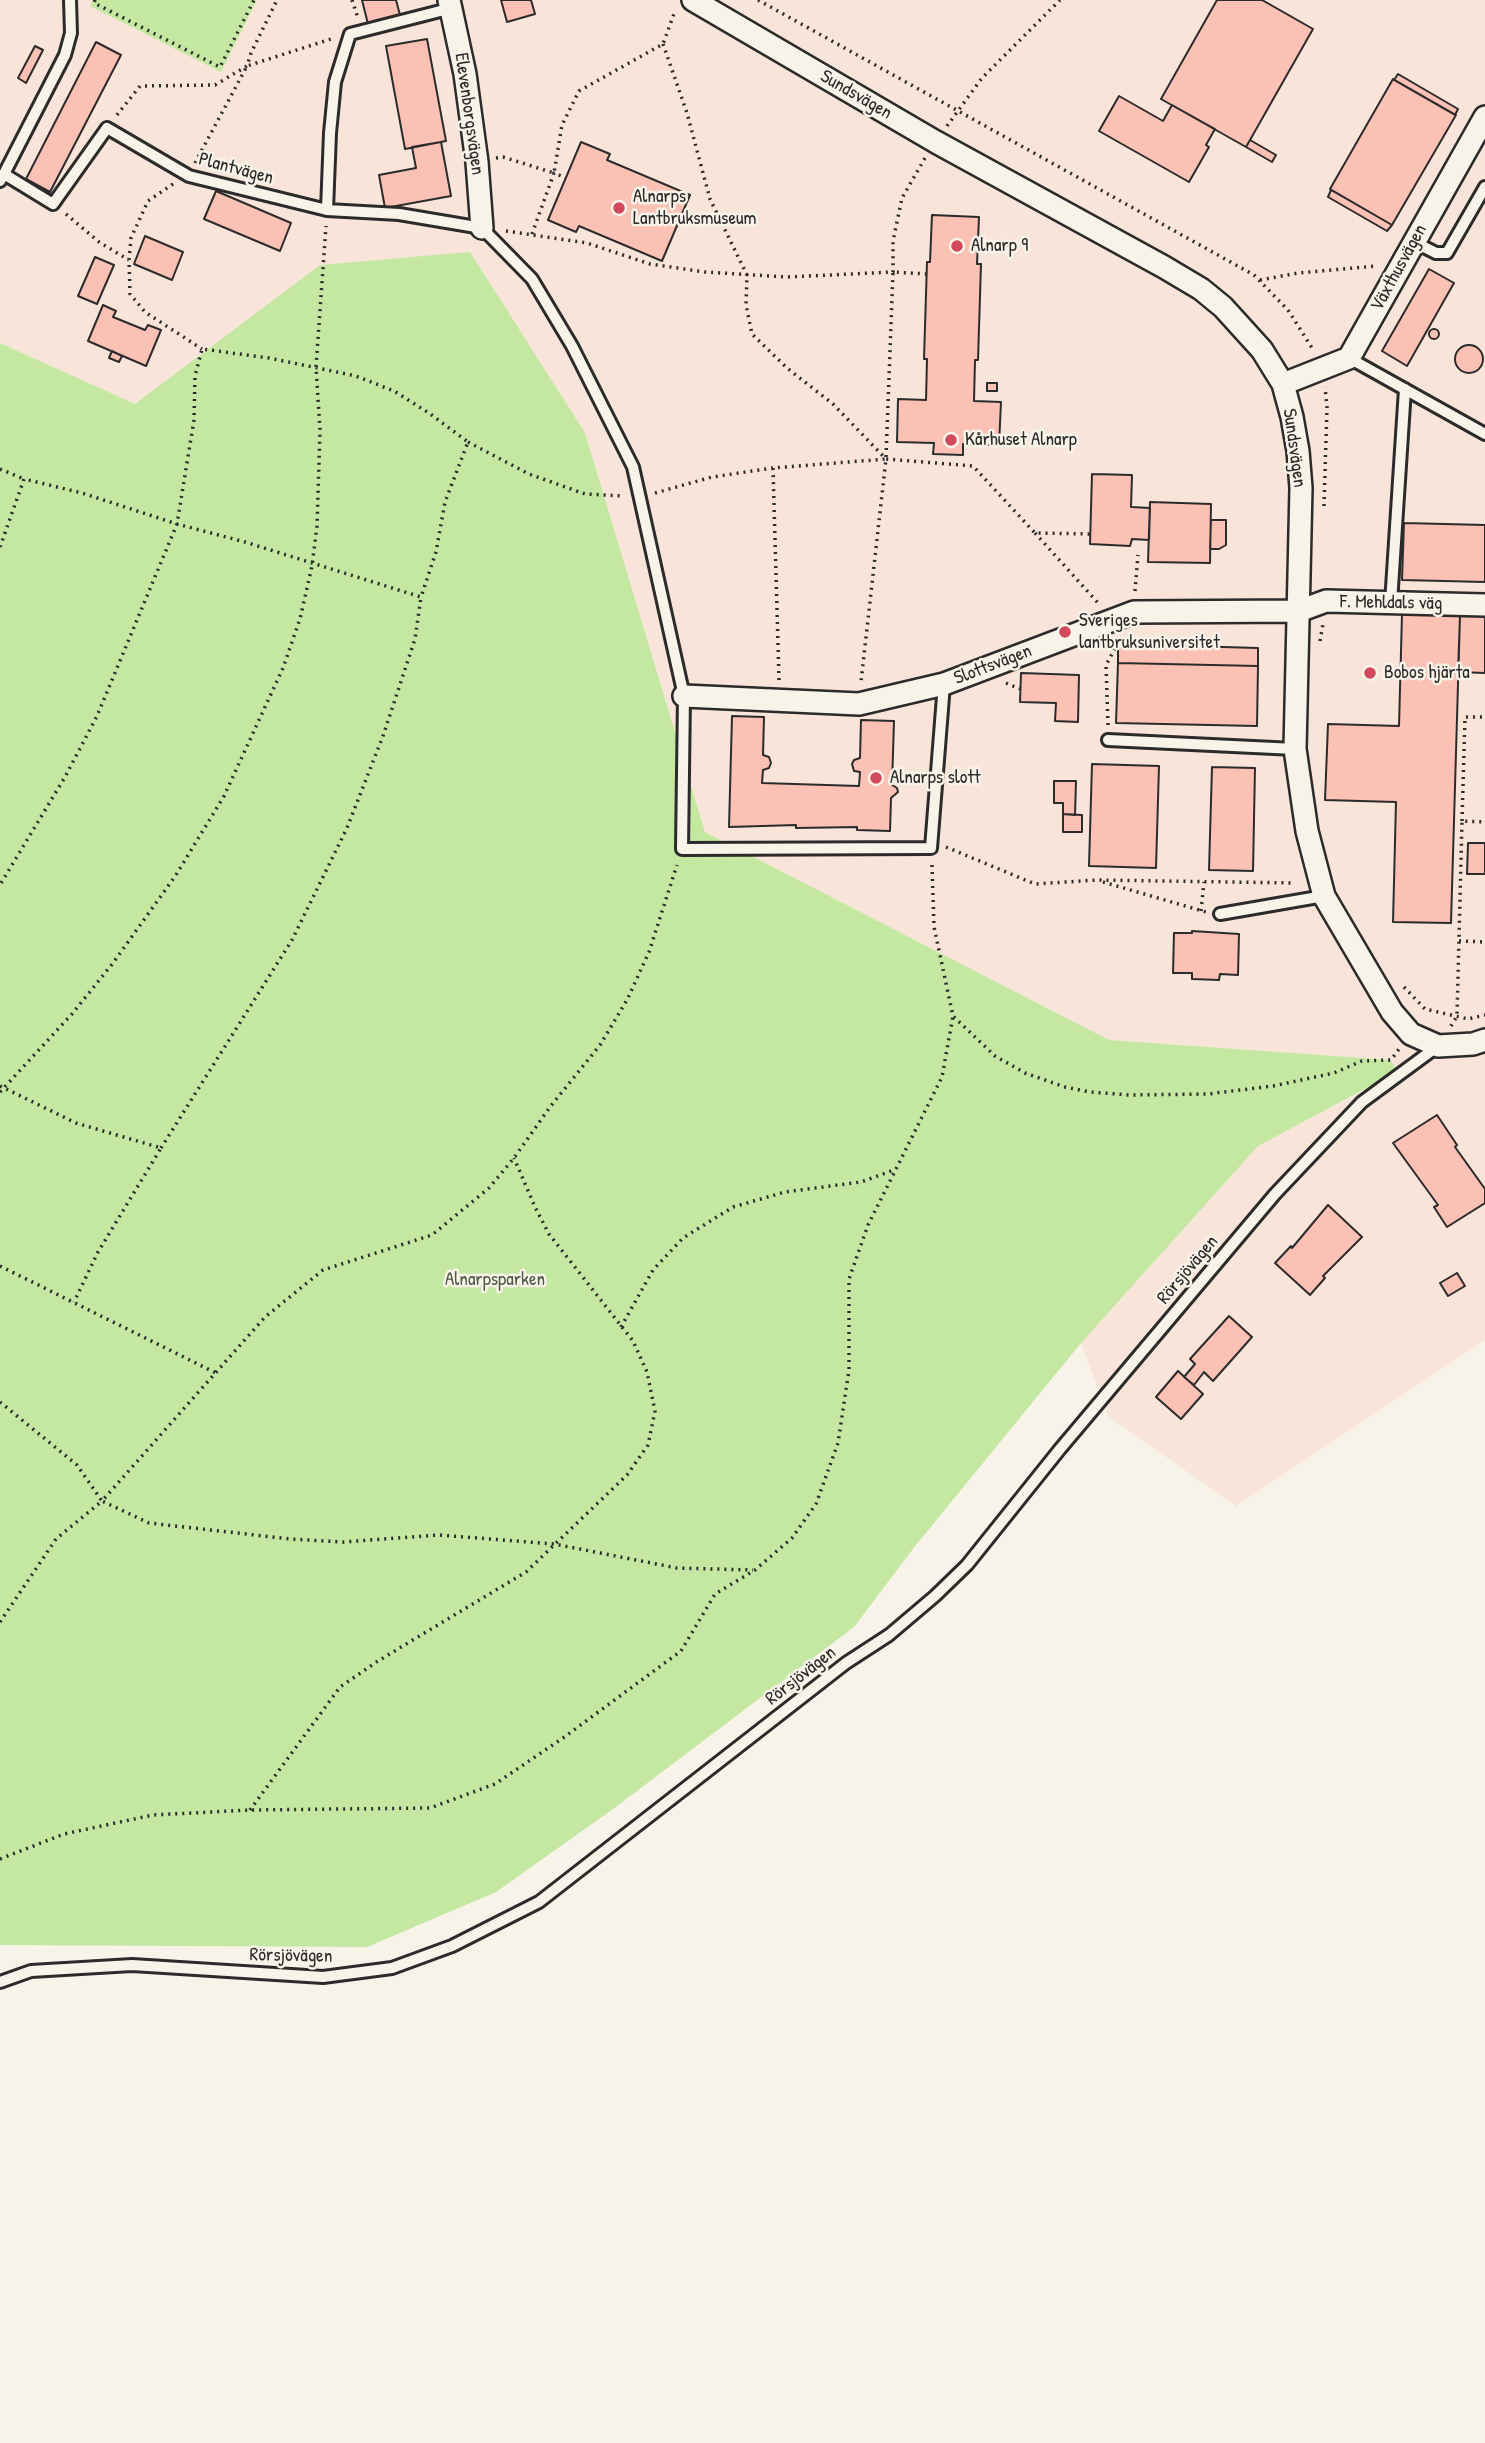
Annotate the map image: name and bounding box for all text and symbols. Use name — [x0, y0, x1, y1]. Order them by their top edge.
street label: Elevenborgsvägen — [449, 52, 489, 176]
street label: Sundsvägen — [816, 65, 896, 125]
street label: Plantvägen — [196, 148, 276, 190]
place label: Alnarps Lantbruksmuseum — [633, 186, 756, 230]
marker: Alnarps Lantbruksmuseum — [611, 200, 627, 216]
street label: Växthusvägen — [1366, 221, 1432, 315]
place label: Alnarp 9 — [971, 235, 1028, 257]
marker: Alnarp 9 — [949, 238, 965, 254]
street label: Sundsvägen — [1277, 407, 1311, 489]
place label: Kårhuset Alnarp — [965, 429, 1077, 451]
marker: Kårhuset Alnarp — [943, 432, 959, 448]
street label: F. Mehldals väg — [1340, 591, 1442, 615]
place label: Sveriges lantbruksuniversitet — [1079, 610, 1220, 654]
marker: Sveriges lantbruksuniversitet — [1057, 624, 1073, 640]
street label: Slottsvägen — [951, 640, 1035, 690]
place label: Bobos hjärta — [1384, 662, 1470, 684]
marker: Bobos hjärta — [1362, 665, 1378, 681]
place label: Alnarps slott — [890, 767, 981, 789]
marker: Alnarps slott — [868, 770, 884, 786]
street label: Rörsjövägen — [1153, 1231, 1223, 1309]
park label: Alnarpsparken — [445, 1269, 545, 1291]
street label: Rörsjövägen — [761, 1642, 841, 1710]
street label: Rörsjövägen — [249, 1944, 333, 1968]

